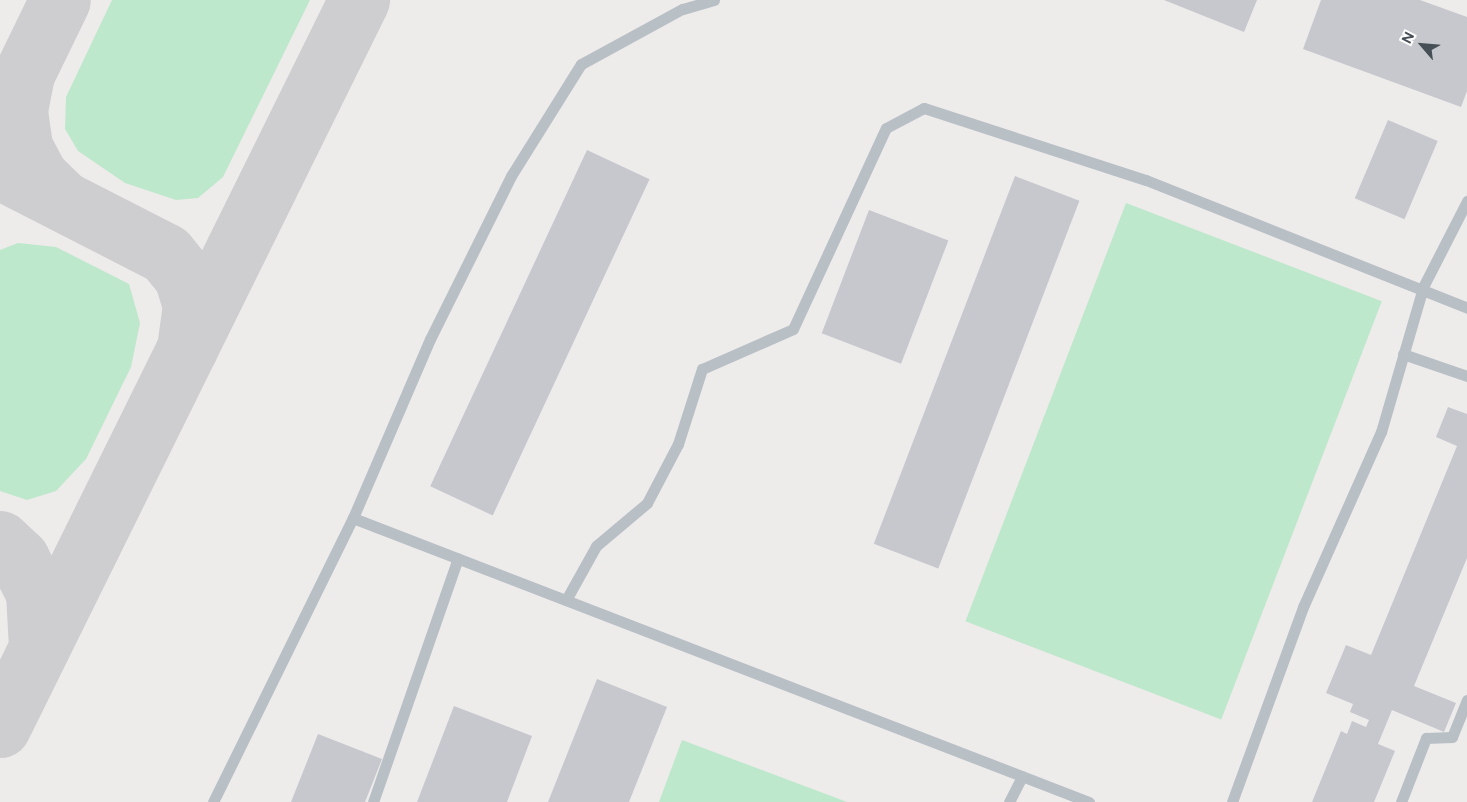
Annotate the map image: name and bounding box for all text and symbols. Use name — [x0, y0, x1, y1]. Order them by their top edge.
north arrow — [1397, 20, 1447, 70]
text: N — [1398, 29, 1418, 47]

